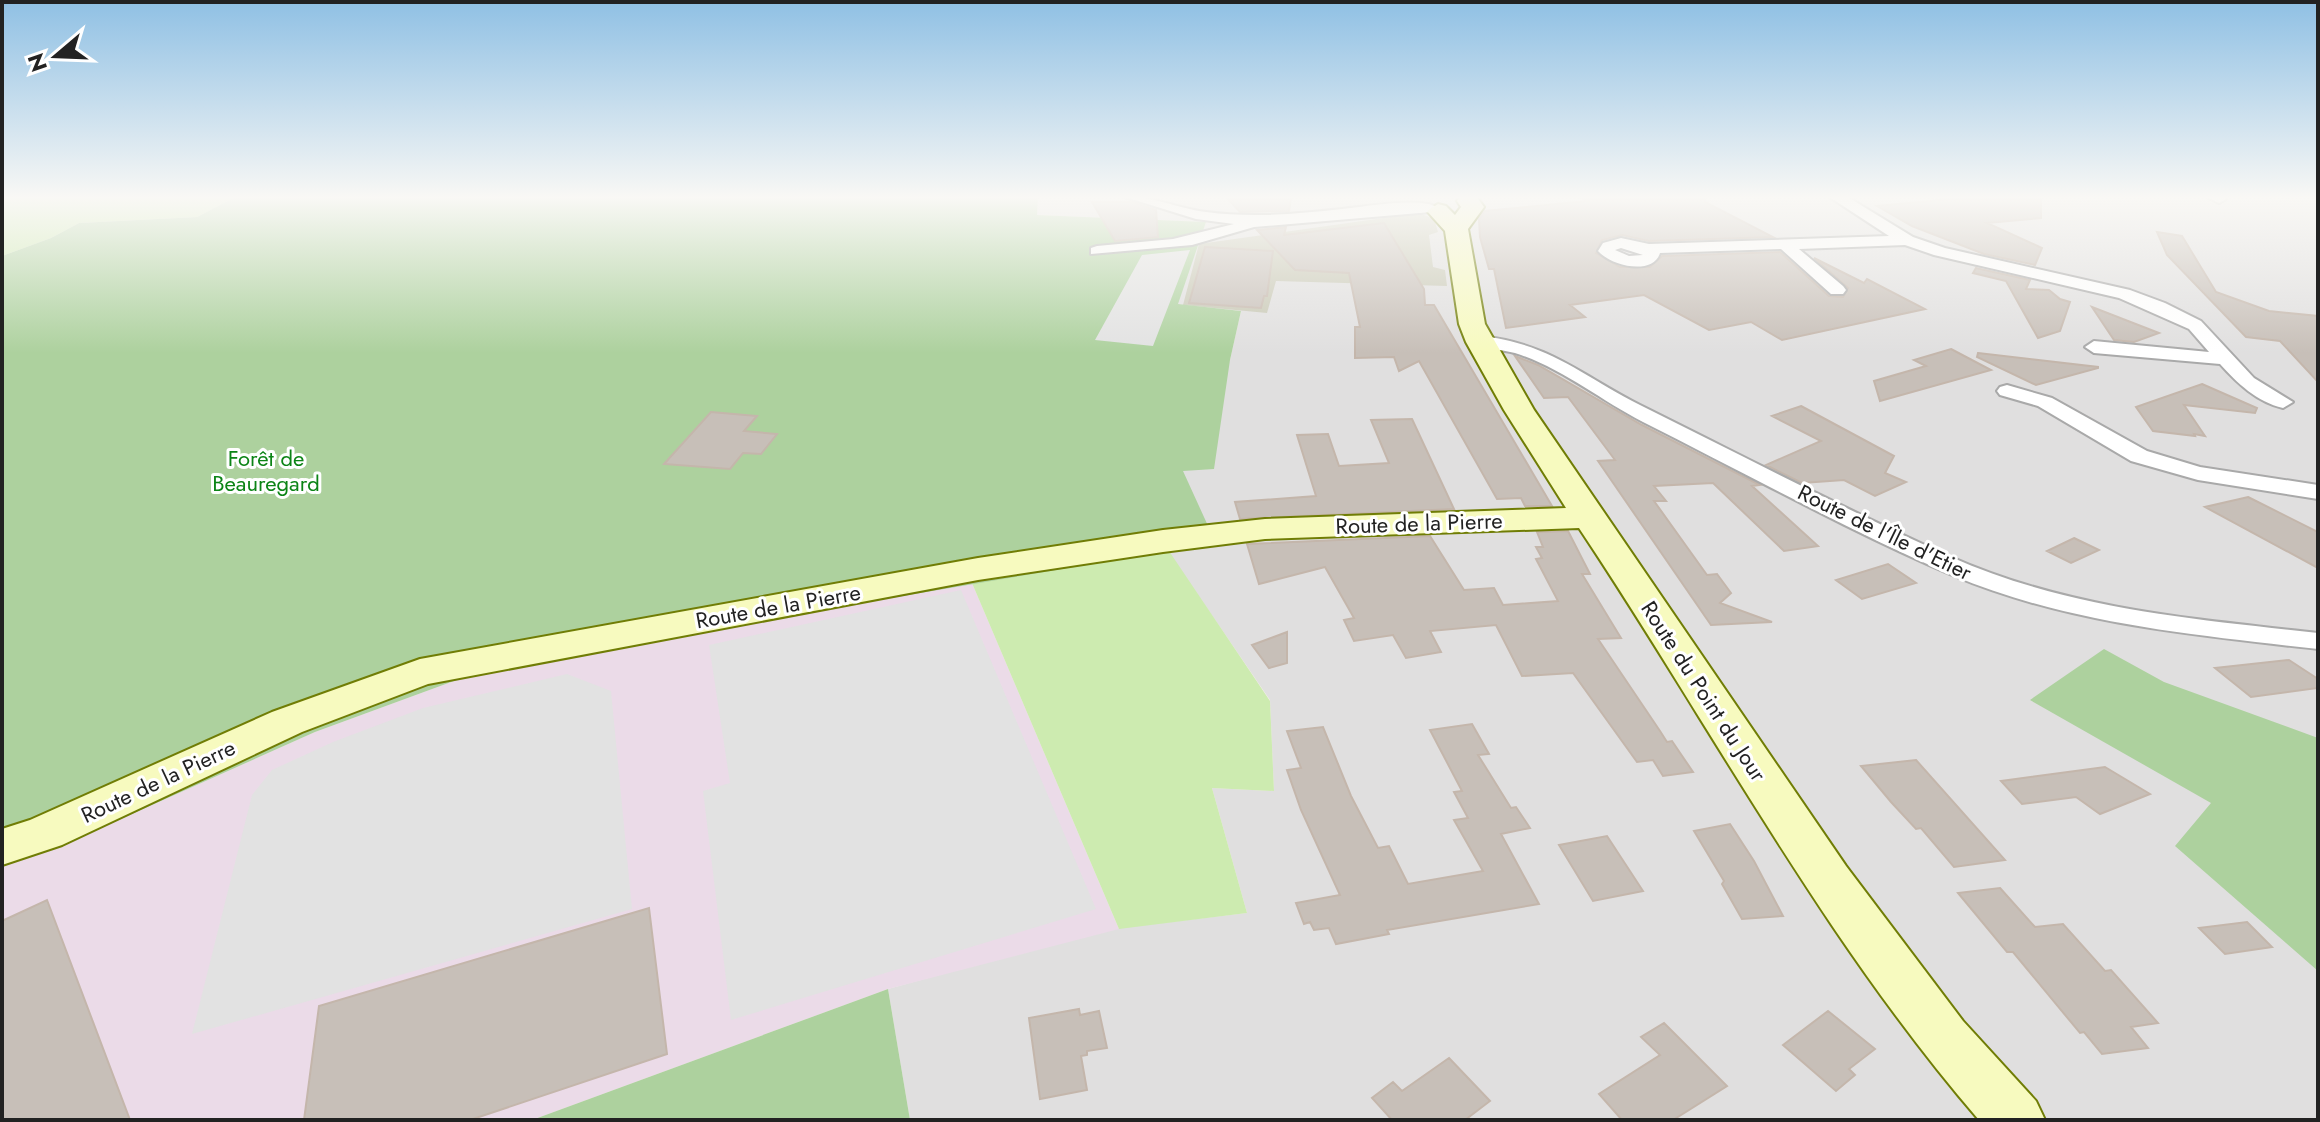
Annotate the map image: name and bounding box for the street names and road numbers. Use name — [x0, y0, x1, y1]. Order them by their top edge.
street label: Route de l'Île d'Etier — [1793, 476, 1978, 588]
street label: Route de la Pierre — [1335, 504, 1503, 542]
street label: Route de la Pierre — [693, 576, 863, 636]
street label: Route du Point du Jour — [1634, 594, 1775, 788]
street label: Route de la Pierre — [76, 731, 240, 831]

